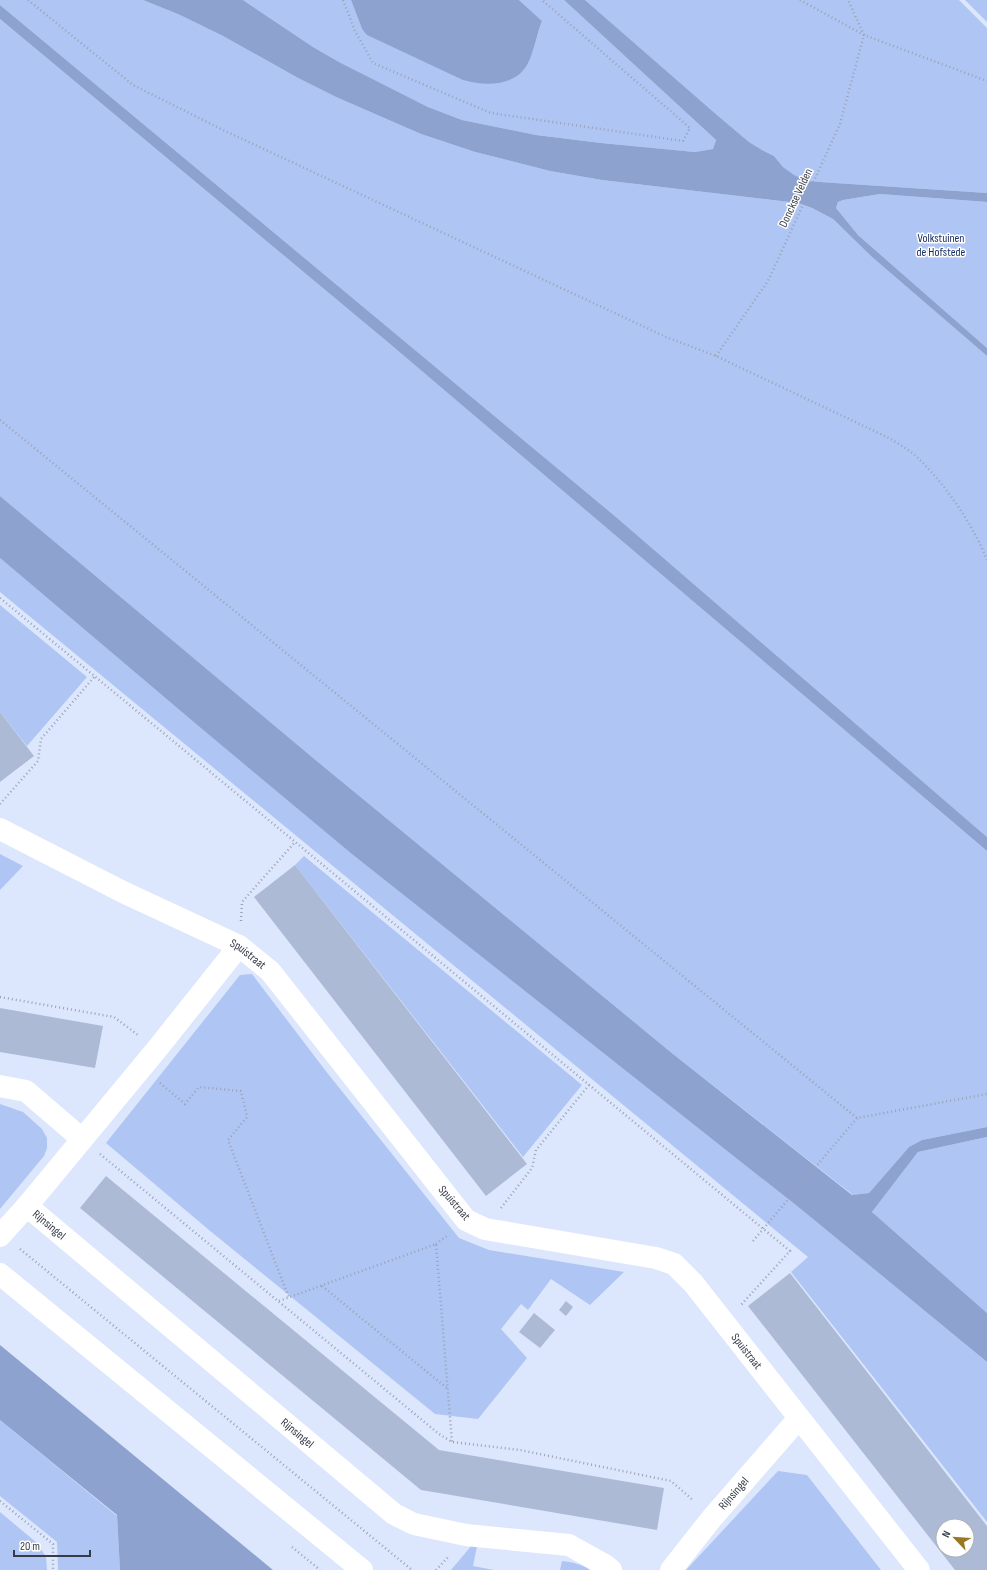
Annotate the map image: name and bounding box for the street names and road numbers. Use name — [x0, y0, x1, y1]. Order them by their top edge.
street label: Donckse Velden — [776, 166, 816, 230]
street label: Spuistraat — [228, 935, 269, 973]
street label: Spuistraat — [435, 1182, 473, 1224]
street label: Rijnsingel — [30, 1206, 69, 1243]
street label: Spuistraat — [728, 1330, 766, 1372]
street label: Rijnsingel — [278, 1415, 317, 1451]
street label: Rijnsingel — [715, 1474, 752, 1513]

